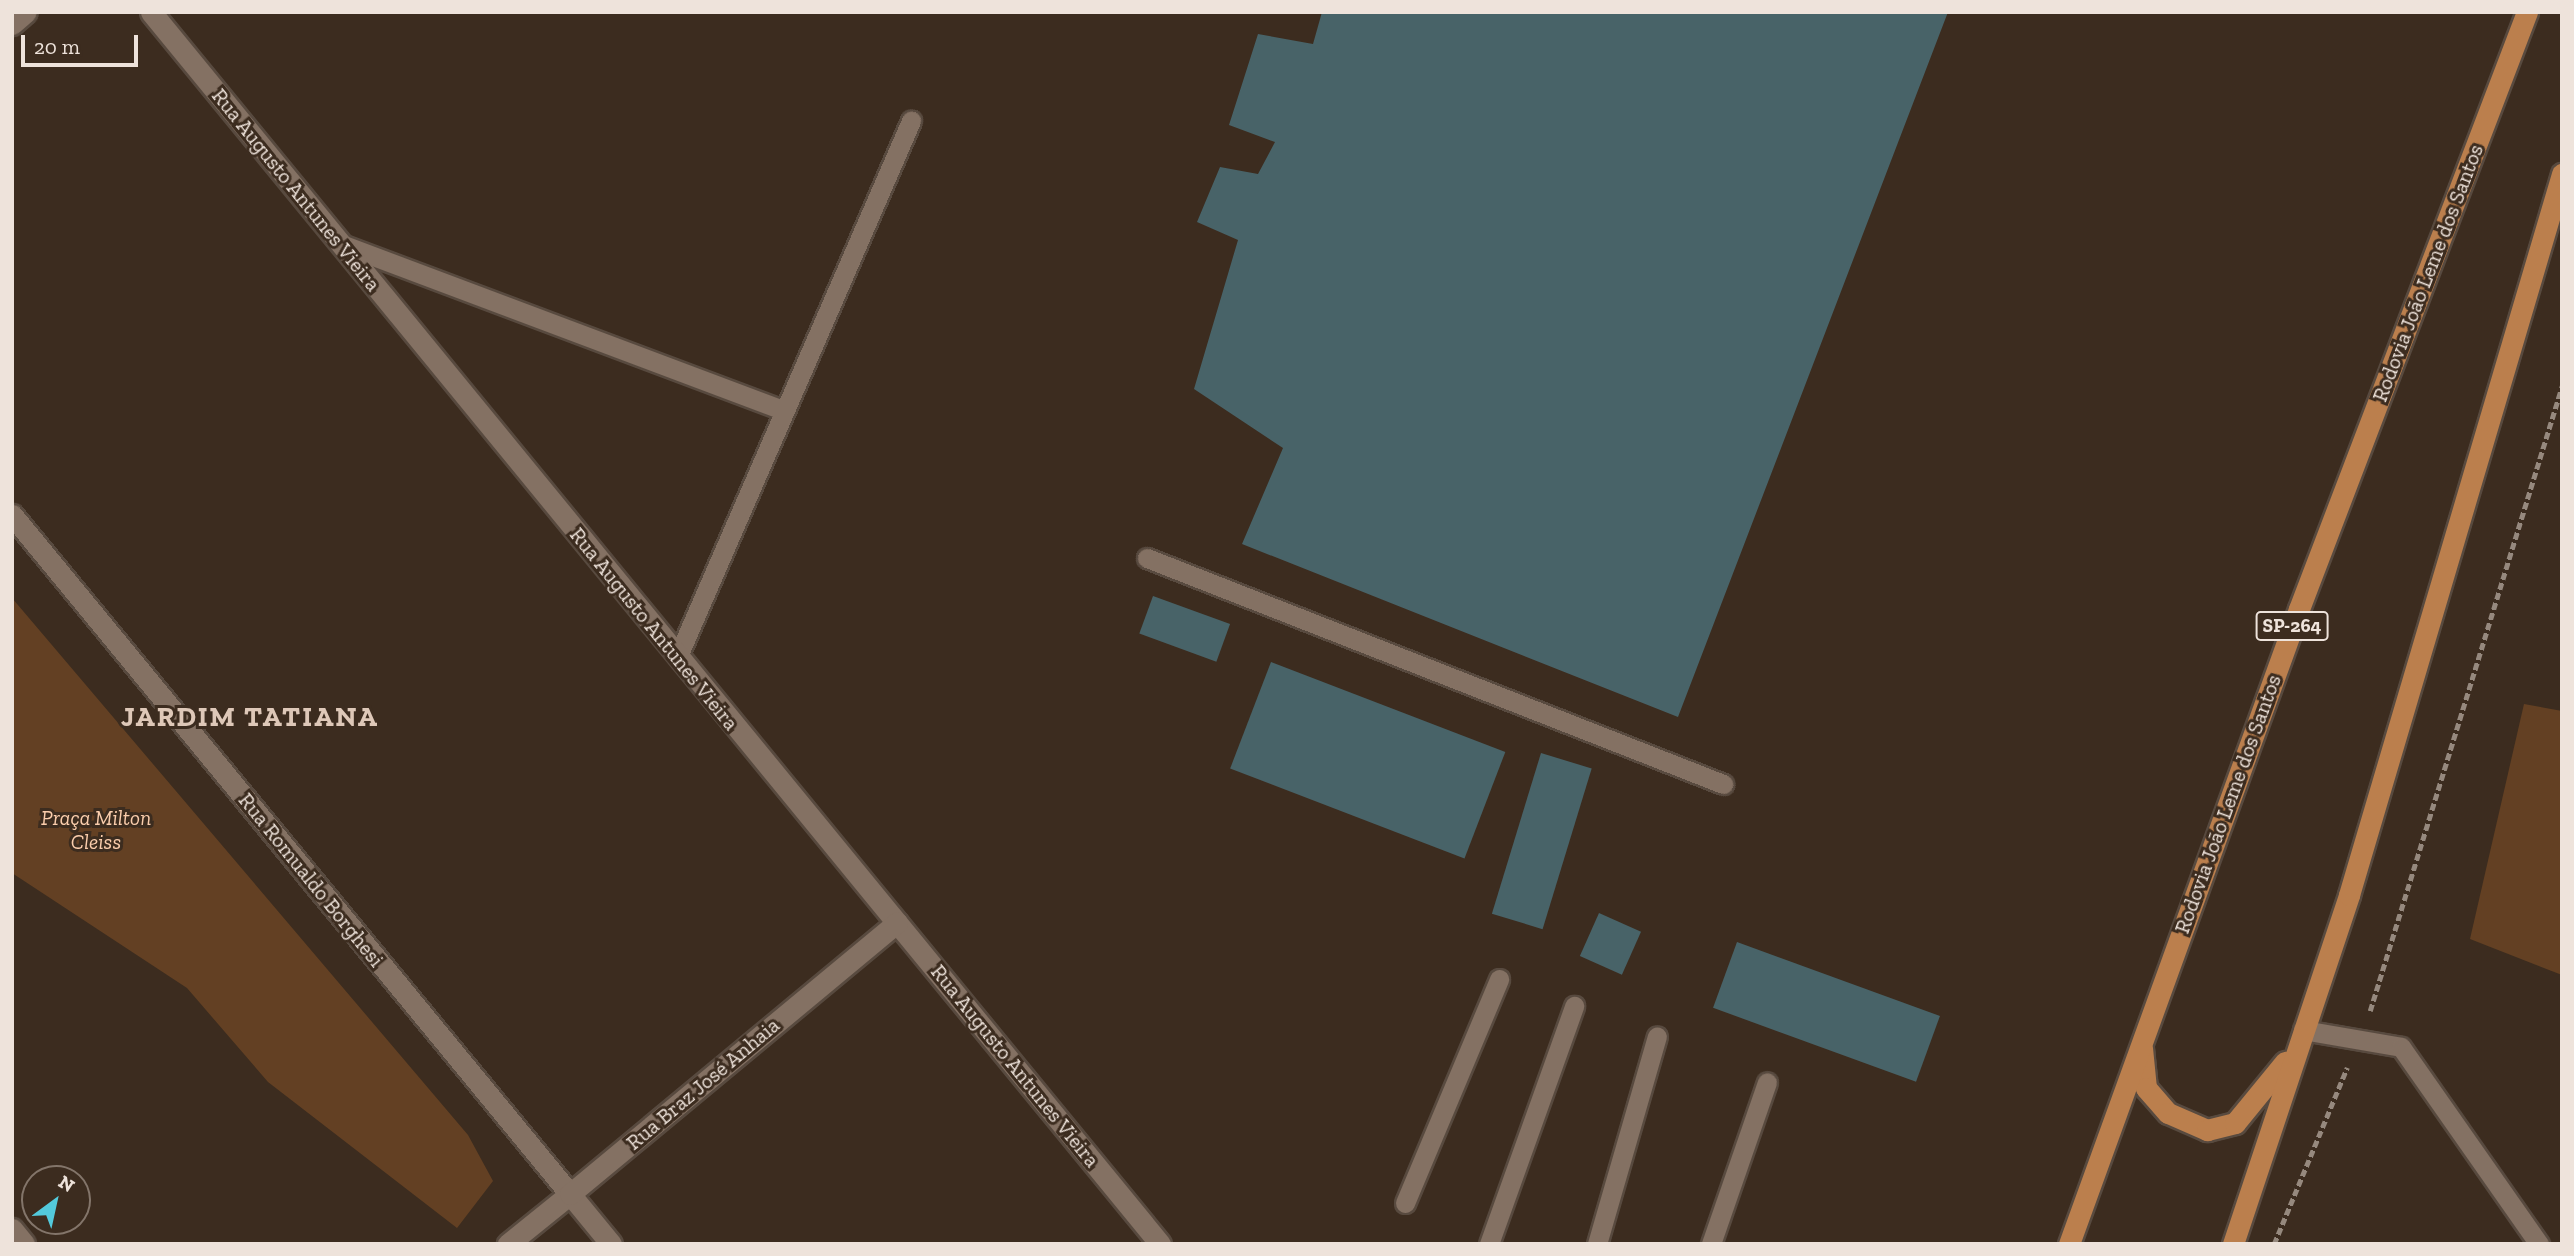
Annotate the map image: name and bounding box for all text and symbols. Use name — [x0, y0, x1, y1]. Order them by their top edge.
scale bar — [24, 21, 142, 65]
text: 20 m — [34, 34, 80, 59]
street label: Rua Augusto Antunes Vieira — [206, 83, 386, 297]
street label: Rodovia João Leme dos Santos — [2367, 141, 2489, 405]
street label: Rua Augusto Antunes Vieira — [564, 522, 744, 736]
road number: SP-264 — [2255, 610, 2329, 642]
street label: Rodovia João Leme dos Santos — [2169, 671, 2287, 937]
district label: JARDIM TATIANA — [123, 700, 377, 734]
street label: Rua Romualdo Borghesi — [233, 788, 389, 972]
park label: Praça Milton Cleiss — [41, 805, 151, 855]
street label: Rua Augusto Antunes Vieira — [925, 959, 1105, 1173]
street label: Rua Braz José Anhaia — [621, 1012, 785, 1156]
north arrow — [21, 1165, 91, 1235]
text: N — [54, 1170, 79, 1197]

